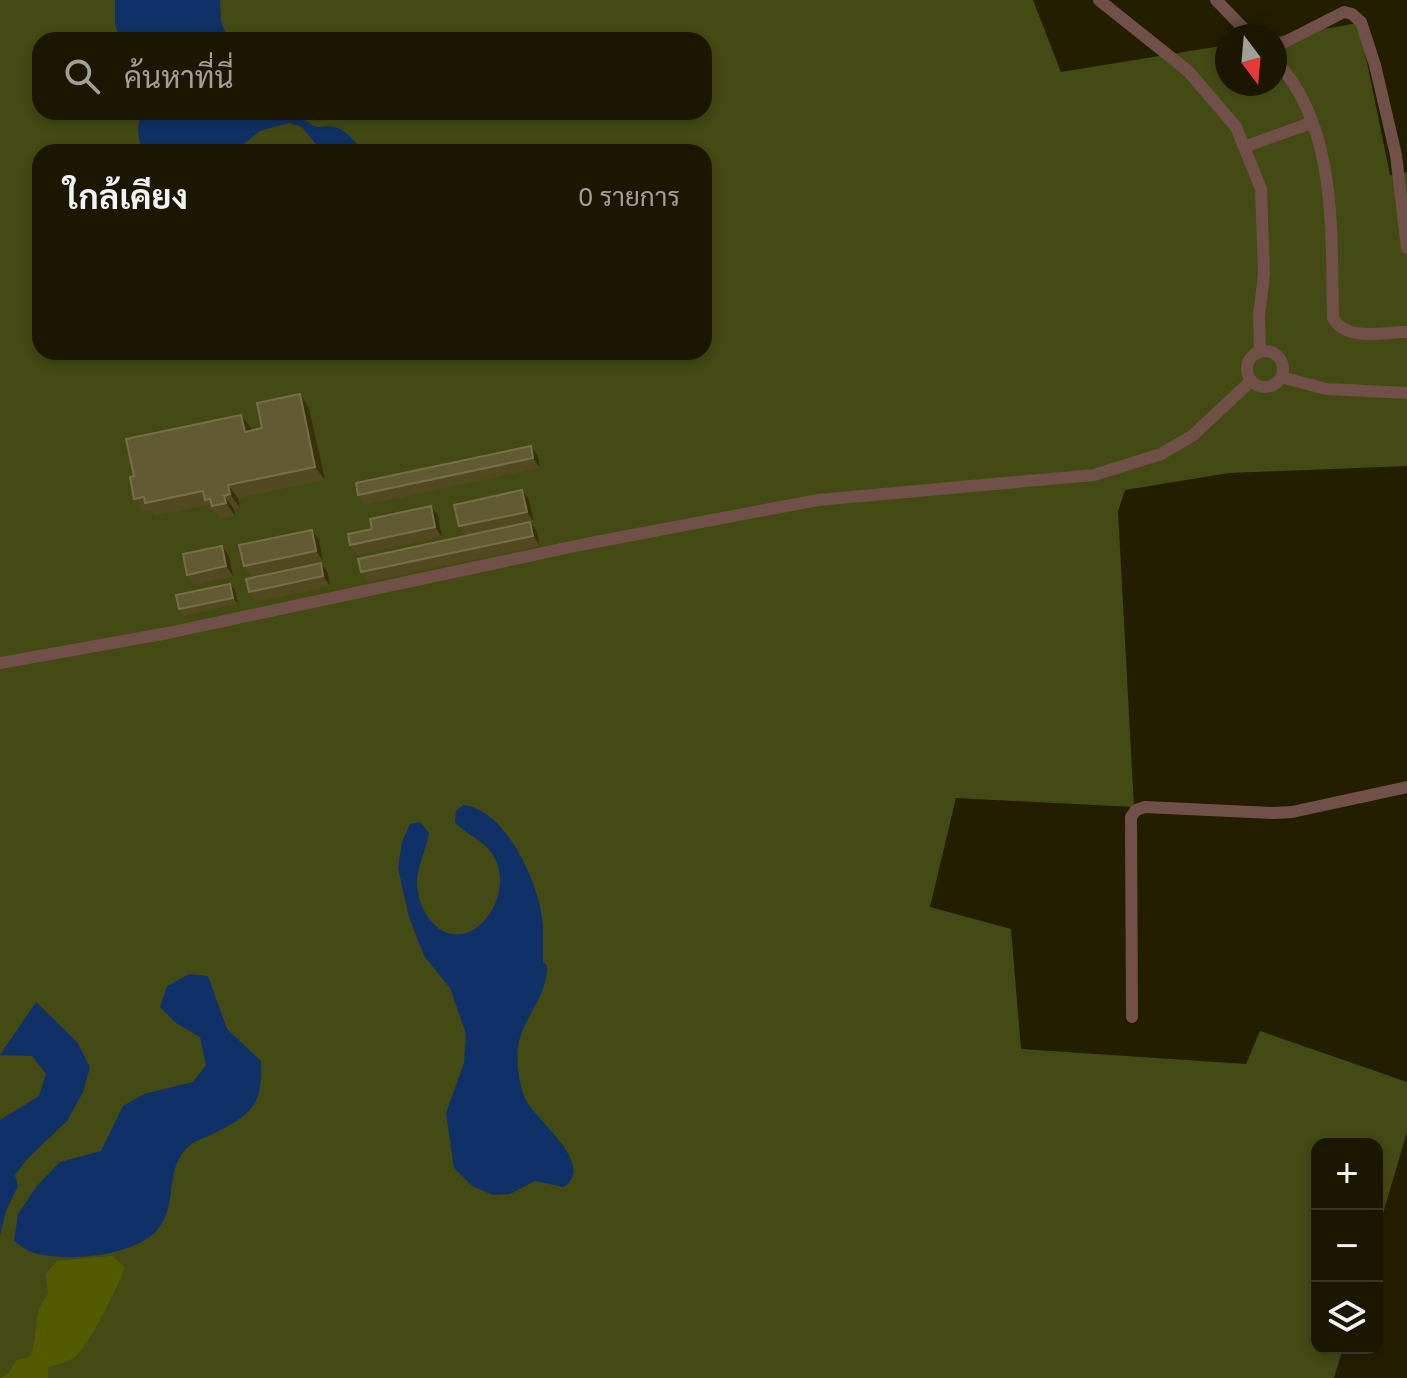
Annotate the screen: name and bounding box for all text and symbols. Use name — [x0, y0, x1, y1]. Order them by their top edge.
north arrow — [1215, 24, 1287, 96]
search box — [32, 32, 712, 120]
icon: search — [60, 54, 104, 98]
text: ค้นหาที่นี่ — [124, 56, 234, 97]
text: ใกล้เคียง — [64, 173, 188, 219]
text: 0 รายการ — [578, 178, 680, 214]
map controls — [1311, 1138, 1383, 1354]
button: + — [1311, 1138, 1383, 1210]
button: − — [1311, 1210, 1383, 1282]
button: layers — [1311, 1282, 1383, 1354]

